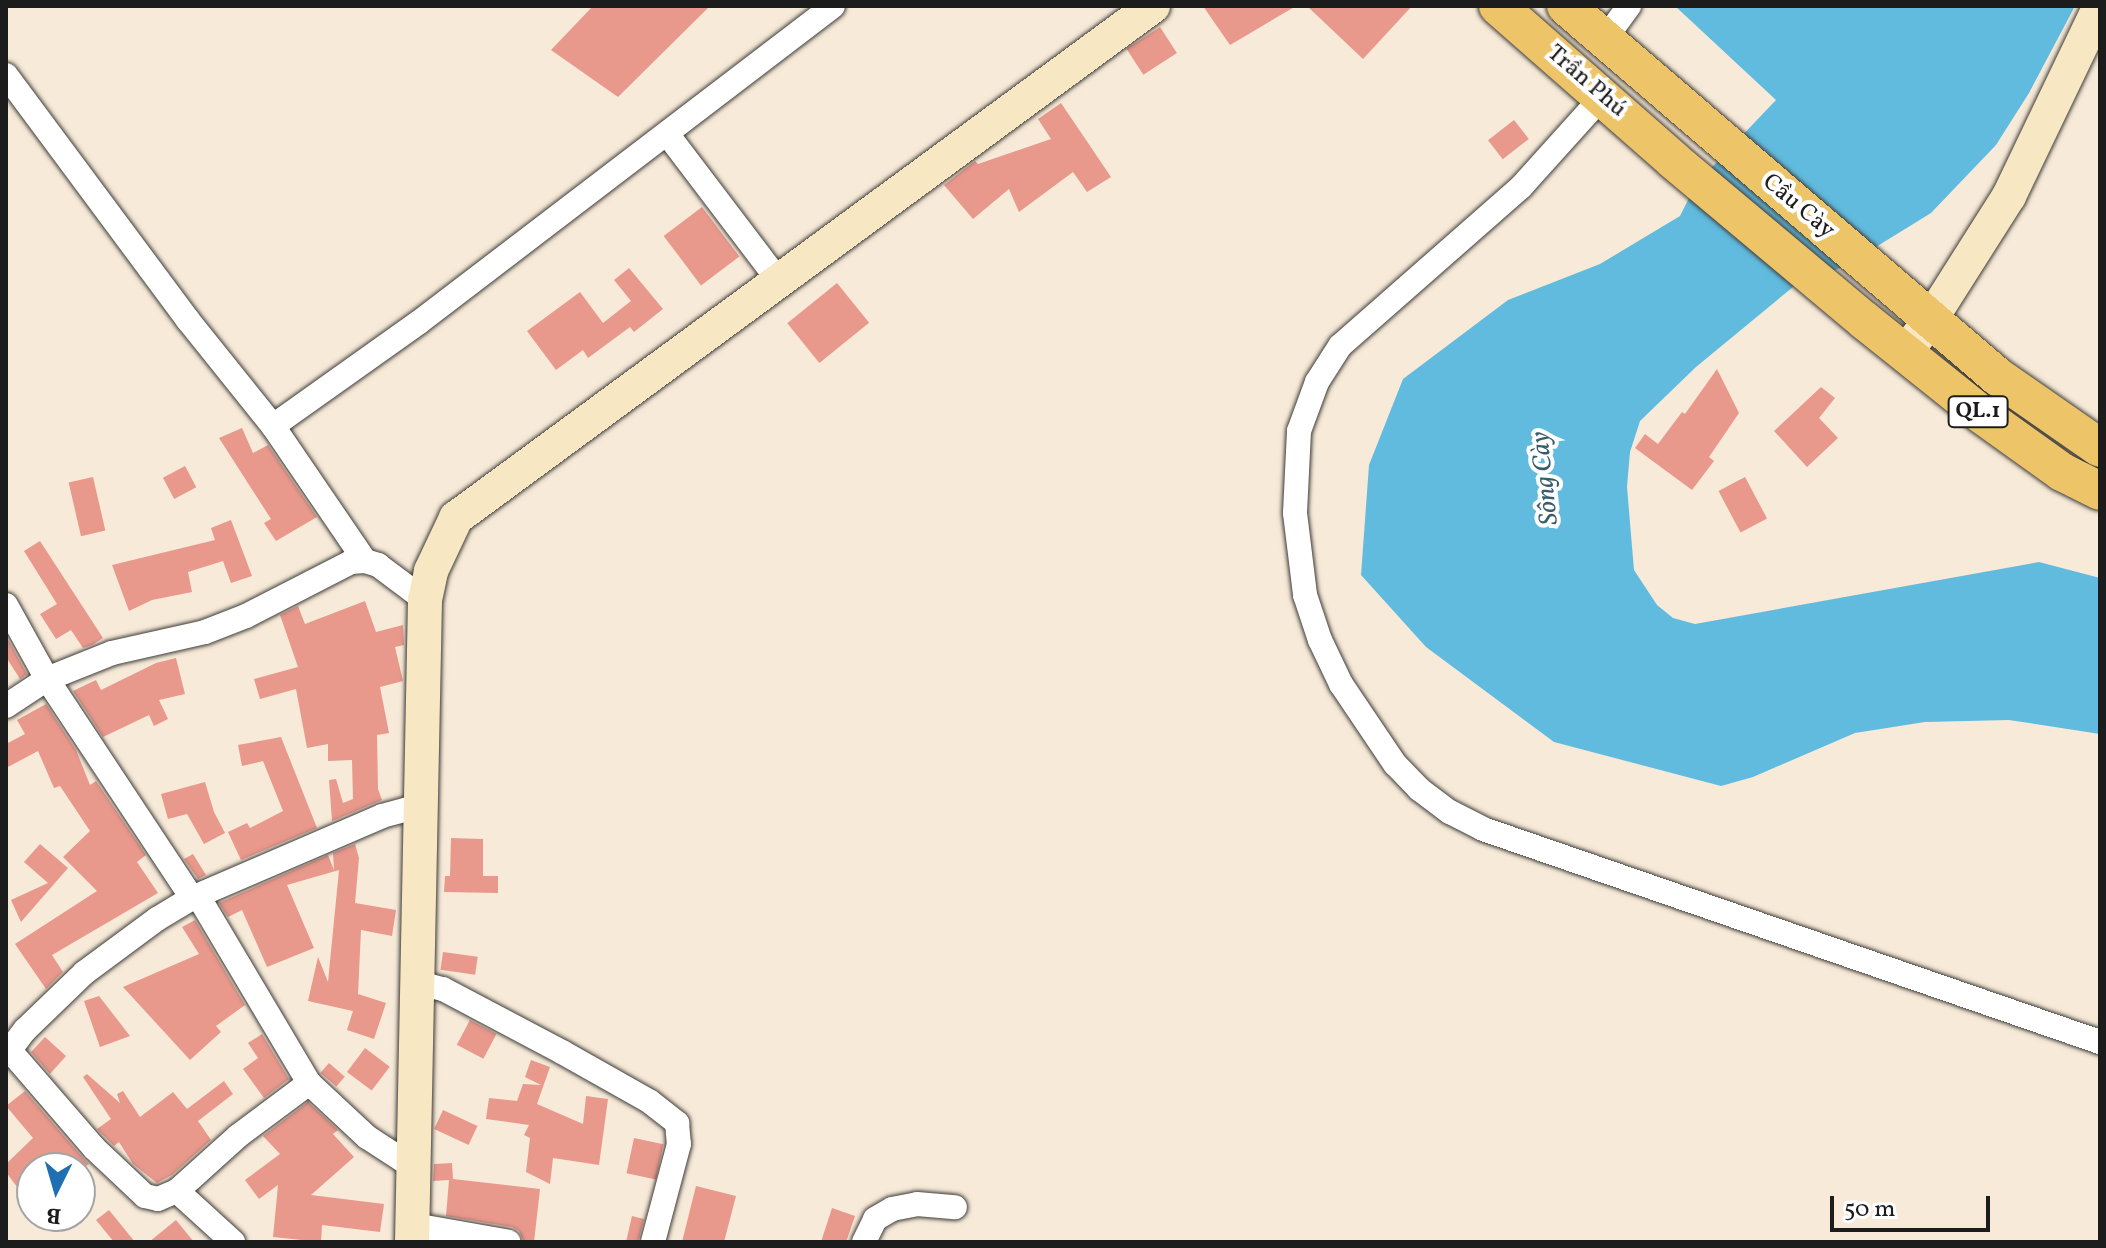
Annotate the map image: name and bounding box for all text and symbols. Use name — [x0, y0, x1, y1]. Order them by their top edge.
street label: Trần Phú — [1540, 40, 1632, 124]
street label: Cầu Cày — [1756, 168, 1840, 246]
road number: QL.1 — [1946, 394, 2010, 430]
water label: Sông Cày — [1526, 430, 1566, 526]
north arrow — [16, 1152, 96, 1232]
scale bar — [1834, 1180, 1994, 1230]
text: 50 m — [1844, 1193, 1896, 1227]
text: B — [45, 1198, 63, 1230]

